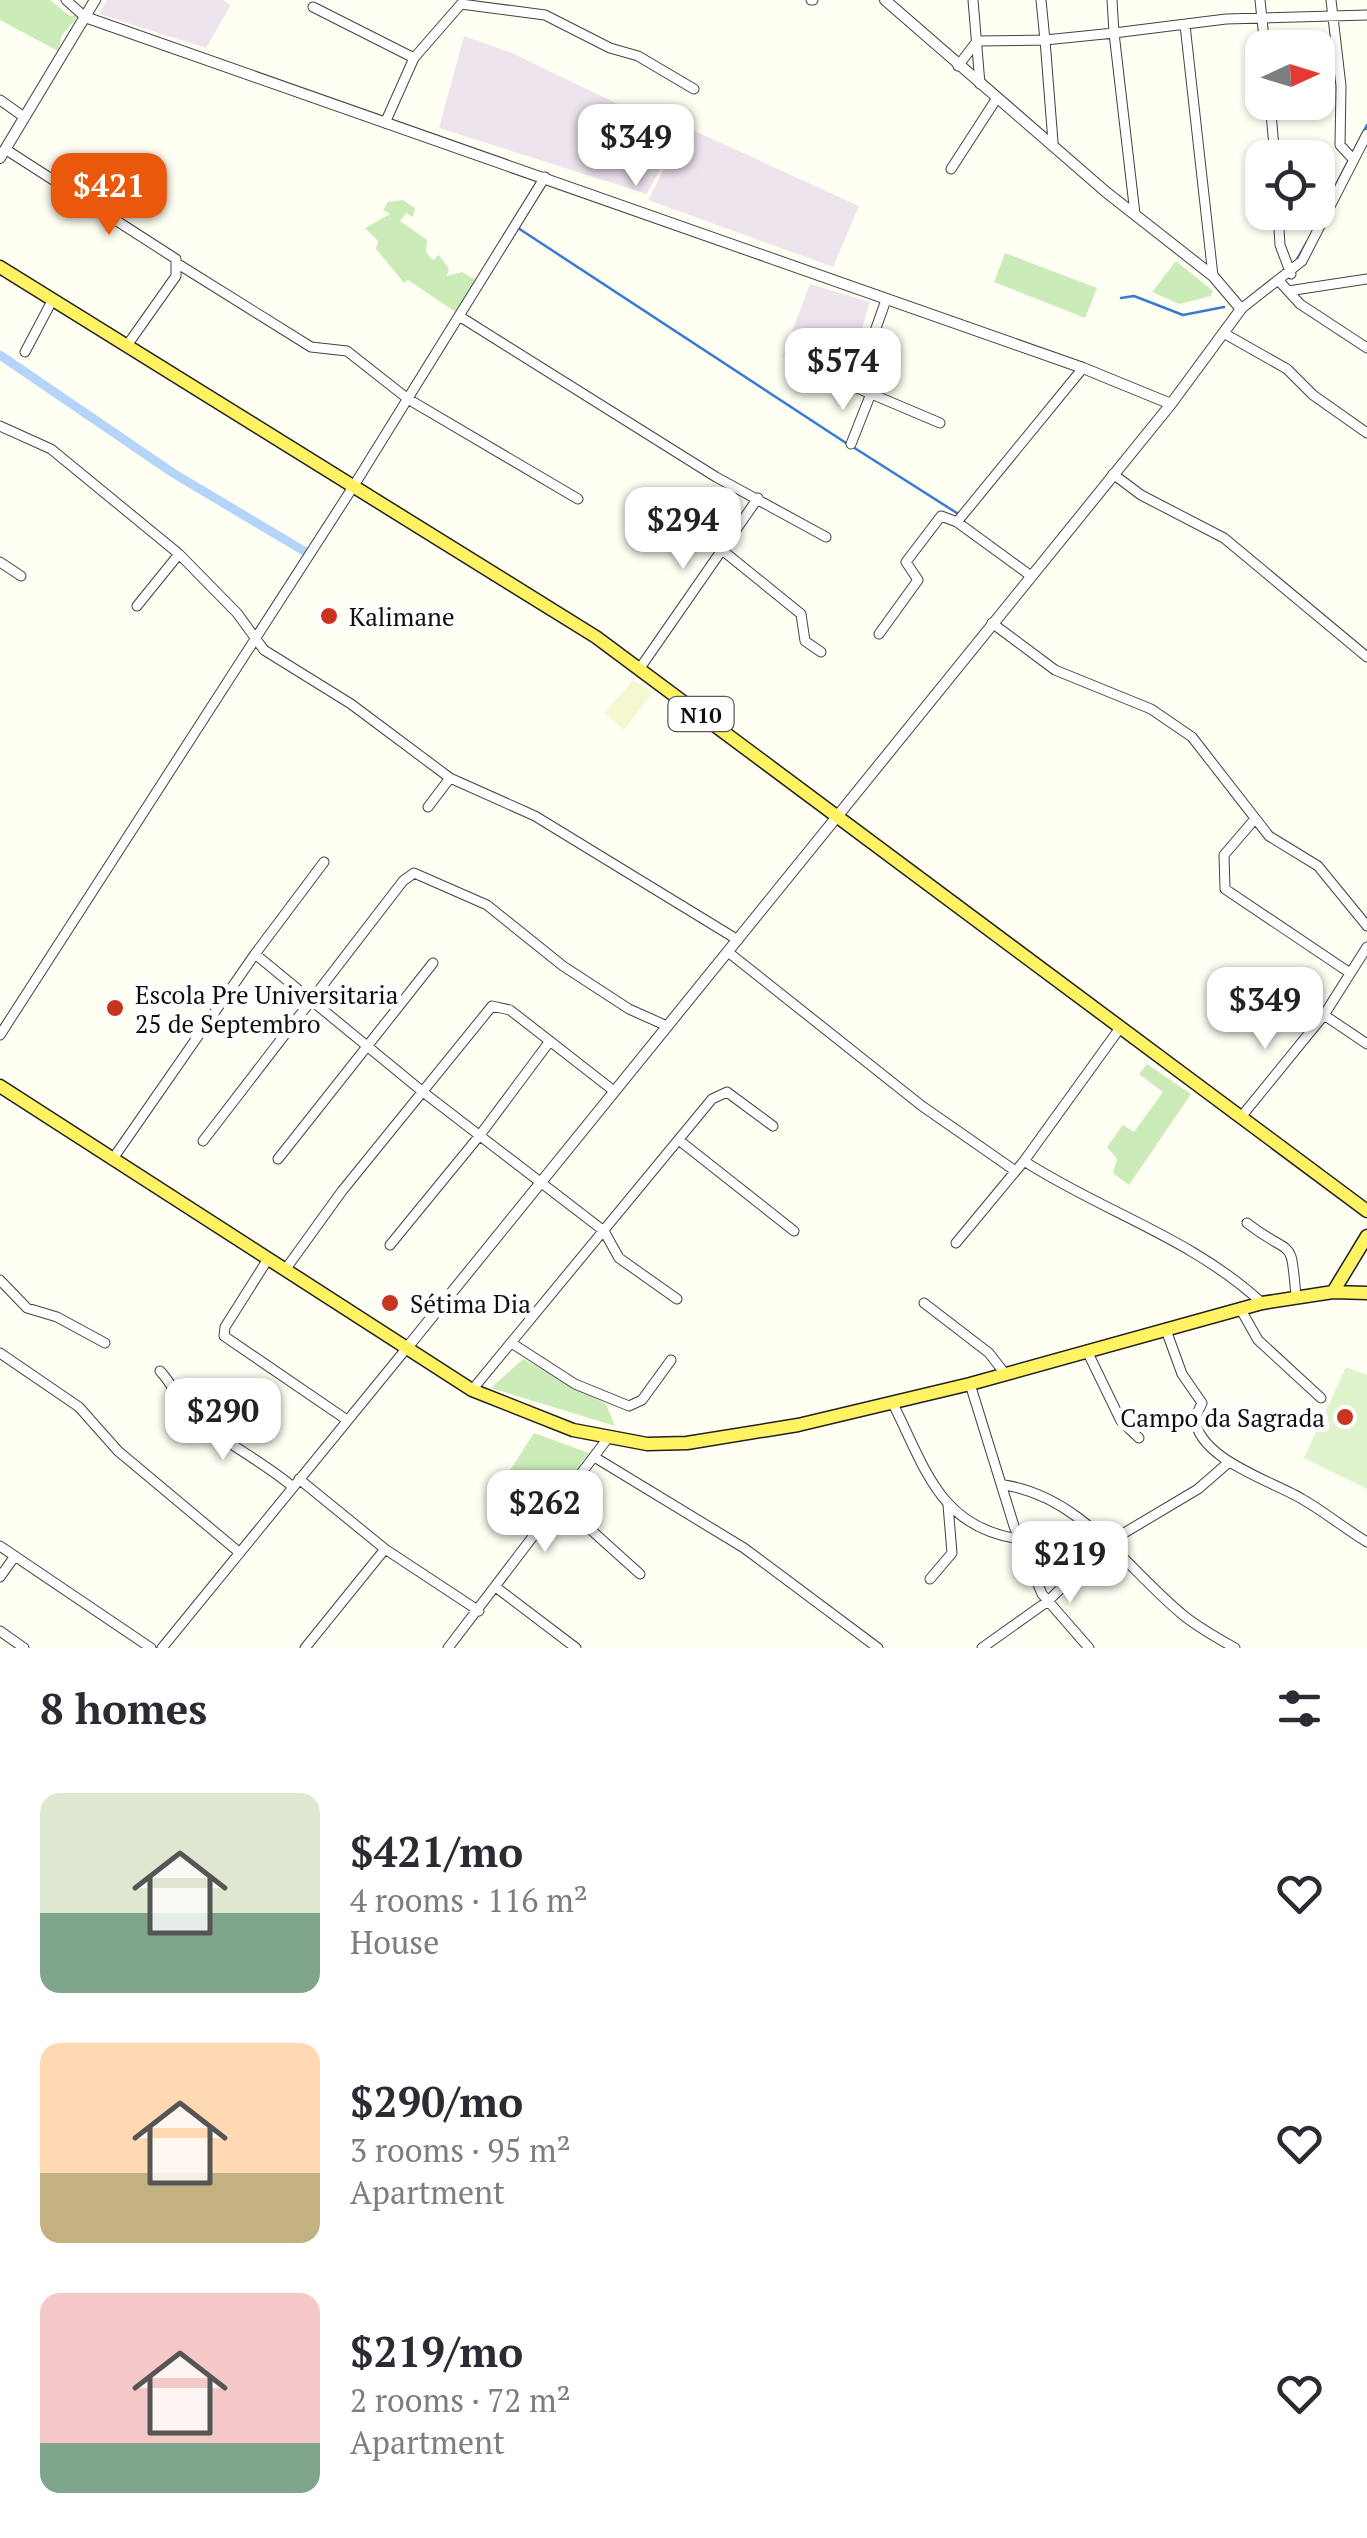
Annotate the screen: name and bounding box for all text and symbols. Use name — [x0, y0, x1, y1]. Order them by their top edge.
north arrow — [1245, 30, 1335, 120]
map controls — [1245, 30, 1335, 230]
pin: $349 — [577, 104, 695, 189]
text: $349 — [600, 115, 672, 157]
button: locate — [1245, 140, 1335, 230]
pin: $421 — [50, 153, 168, 238]
text: $421 — [73, 164, 145, 206]
pin: $574 — [784, 328, 902, 413]
text: $574 — [807, 339, 879, 381]
pin: $294 — [624, 487, 742, 572]
text: $294 — [647, 498, 719, 540]
place label: Kalimane — [349, 600, 454, 633]
marker: Kalimane — [318, 605, 340, 627]
road number: N10 — [668, 697, 734, 731]
pin: $349 — [1206, 967, 1324, 1052]
place label: Escola Pre Universitaria 25 de Septembro — [135, 978, 399, 1040]
text: $349 — [1229, 978, 1301, 1020]
marker: Escola Pre Universitaria 25 de Septembro — [104, 997, 126, 1019]
place label: Sétima Dia — [410, 1287, 531, 1320]
marker: Sétima Dia — [379, 1292, 401, 1314]
pin: $290 — [164, 1378, 282, 1463]
text: $290 — [187, 1389, 259, 1431]
place label: Campo da Sagrada — [1120, 1401, 1325, 1434]
marker: Campo da Sagrada — [1334, 1406, 1356, 1428]
pin: $262 — [486, 1470, 604, 1555]
text: $262 — [509, 1481, 581, 1523]
pin: $219 — [1011, 1521, 1129, 1606]
text: $219 — [1034, 1532, 1106, 1574]
text: 8 homes — [40, 1680, 207, 1736]
icon: filters — [1272, 1681, 1327, 1736]
text: $421/mo — [350, 1823, 523, 1879]
icon: home — [120, 1833, 240, 1953]
icon: heart — [1272, 1866, 1327, 1921]
text: 4 rooms · 116 m² — [350, 1879, 588, 1921]
text: House — [350, 1921, 439, 1963]
text: $290/mo — [350, 2073, 523, 2129]
icon: home — [120, 2083, 240, 2203]
icon: heart — [1272, 2116, 1327, 2171]
text: 3 rooms · 95 m² — [350, 2129, 571, 2171]
text: Apartment — [350, 2171, 505, 2213]
text: $219/mo — [350, 2323, 523, 2379]
icon: home — [120, 2333, 240, 2453]
icon: heart — [1272, 2366, 1327, 2421]
text: 2 rooms · 72 m² — [350, 2379, 571, 2421]
text: Apartment — [350, 2421, 505, 2463]

